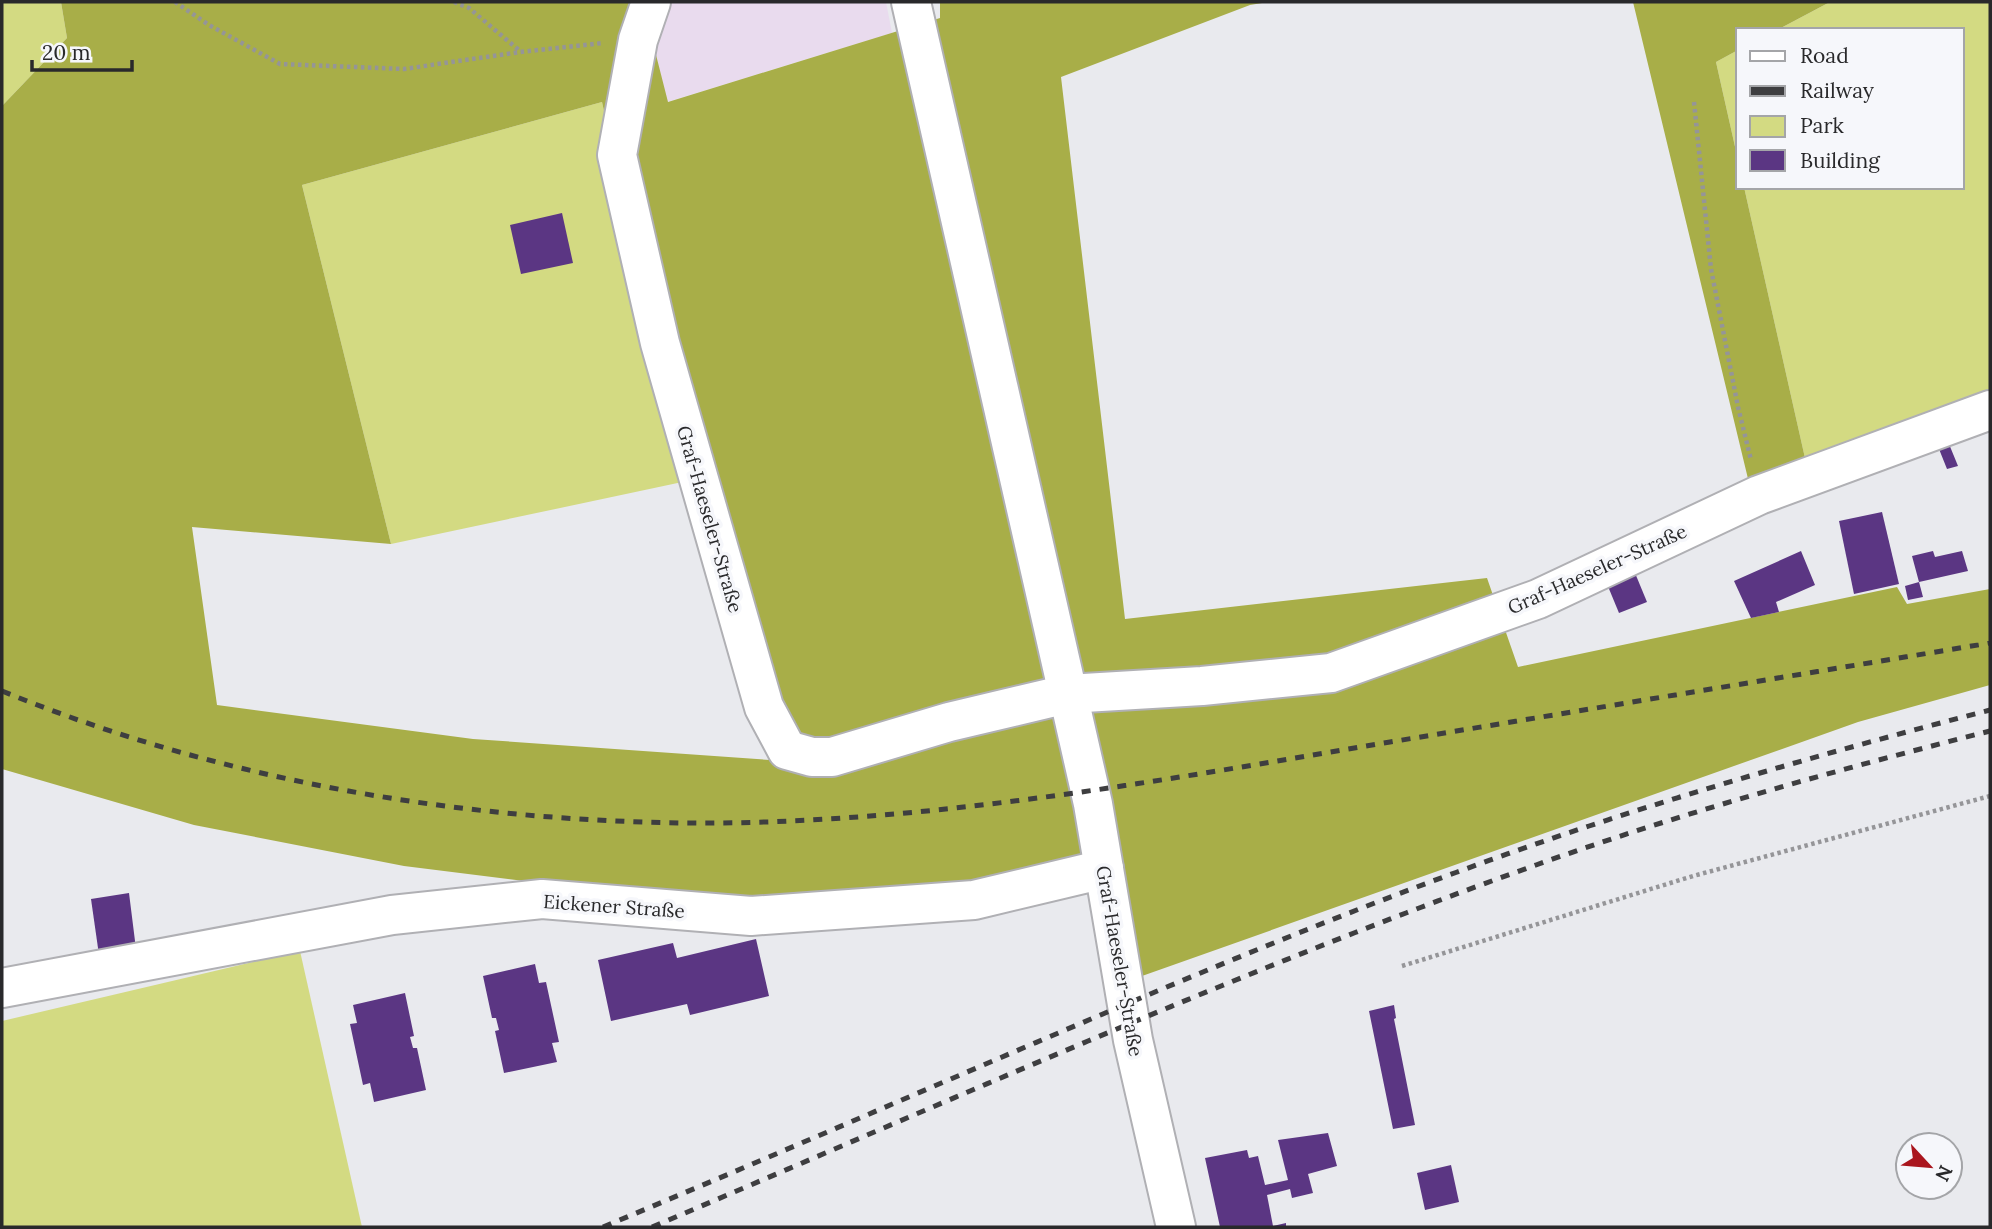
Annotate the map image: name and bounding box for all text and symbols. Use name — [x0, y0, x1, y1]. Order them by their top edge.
scale bar — [32, 28, 131, 72]
legend — [1736, 28, 1964, 189]
text: 20 m — [42, 39, 91, 66]
text: Road — [1800, 42, 1849, 69]
text: Railway — [1800, 77, 1874, 104]
text: Park — [1800, 112, 1844, 139]
text: Building — [1800, 147, 1880, 174]
street label: Graf-Haeseler-Straße — [672, 423, 748, 615]
street label: Graf-Haeseler-Straße — [1504, 519, 1690, 619]
street label: Graf-Haeseler-Straße — [1091, 864, 1149, 1058]
street label: Eickener Straße — [542, 889, 686, 923]
north arrow — [1894, 1131, 1964, 1201]
text: N — [1930, 1162, 1958, 1186]

